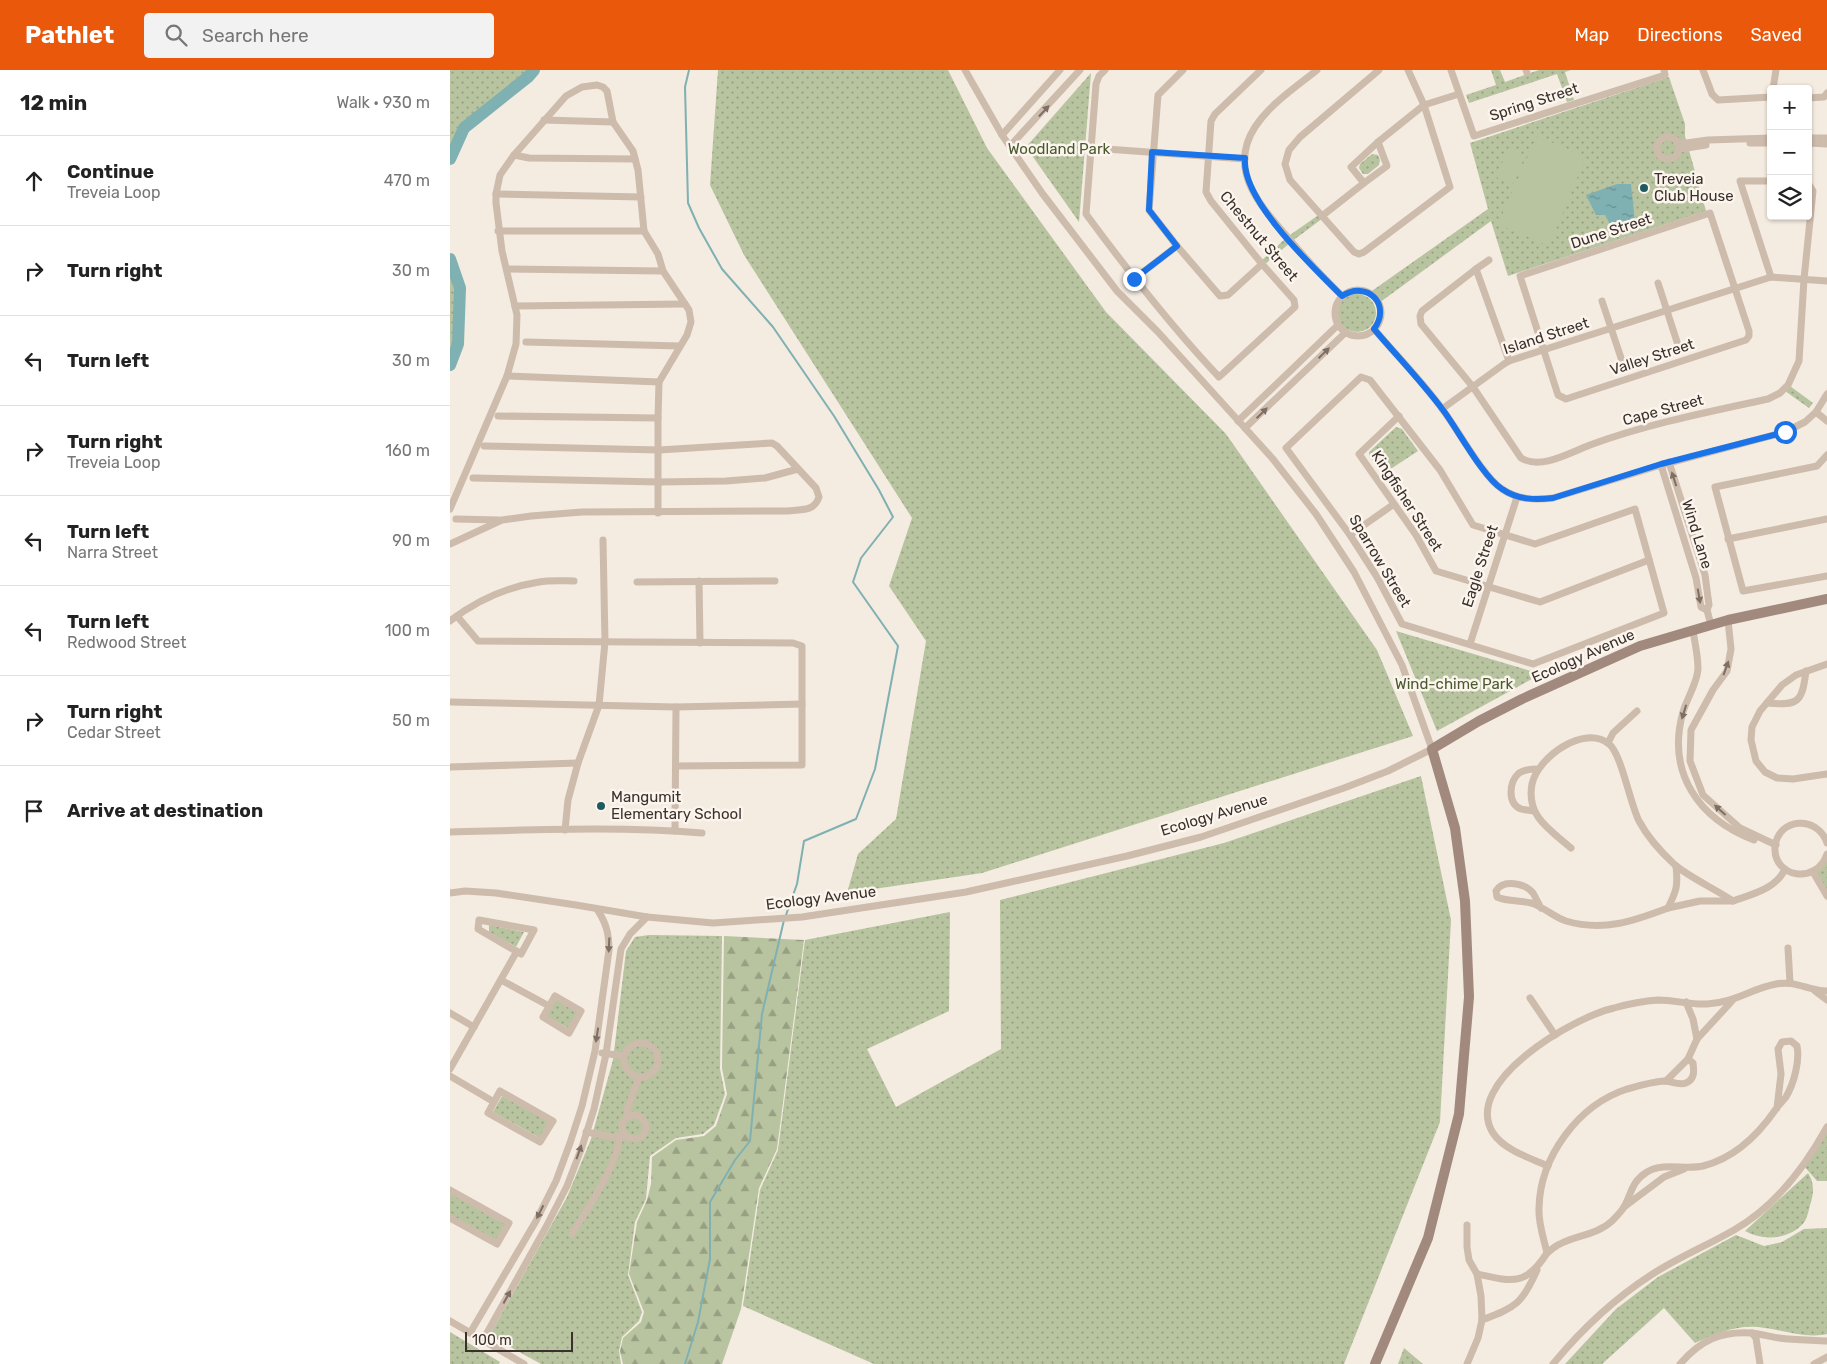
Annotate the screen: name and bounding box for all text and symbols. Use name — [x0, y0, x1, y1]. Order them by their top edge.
search box — [144, 13, 494, 58]
text: Pathlet — [25, 21, 114, 49]
icon: search — [162, 21, 190, 49]
text: Search here — [202, 24, 309, 47]
text: Map — [1574, 24, 1609, 46]
text: Directions — [1637, 24, 1723, 46]
text: Saved — [1751, 24, 1802, 46]
street label: Spring Street — [1487, 79, 1581, 125]
map controls — [1767, 85, 1812, 220]
button: + — [1767, 85, 1812, 130]
text: 12 min — [20, 90, 87, 115]
text: Walk · 930 m — [336, 93, 430, 112]
one-way arrow — [1038, 104, 1049, 117]
button: − — [1767, 130, 1812, 175]
park label: Woodland Park — [1008, 140, 1111, 158]
text: Continue — [67, 160, 154, 183]
icon: ahead — [20, 167, 48, 195]
place label: Treveia Club House — [1654, 170, 1734, 205]
text: 470 m — [384, 171, 430, 190]
button: layers — [1767, 175, 1812, 220]
marker: Treveia Club House — [1638, 182, 1650, 194]
text: Treveia Loop — [67, 183, 160, 202]
street label: Chestnut Street — [1216, 187, 1302, 285]
street label: Dune Street — [1568, 209, 1654, 253]
icon: right — [20, 257, 48, 285]
text: Turn right — [67, 259, 162, 282]
text: 30 m — [392, 261, 430, 280]
route end — [1123, 268, 1146, 291]
street label: Island Street — [1501, 314, 1591, 358]
street label: Valley Street — [1608, 335, 1697, 379]
icon: left — [20, 347, 48, 375]
one-way arrow — [1318, 347, 1330, 359]
text: Turn left — [67, 349, 149, 372]
text: 30 m — [392, 351, 430, 370]
street label: Cape Street — [1621, 391, 1705, 429]
one-way arrow — [1255, 407, 1267, 419]
route start — [1774, 421, 1797, 444]
text: Turn right — [67, 430, 162, 453]
icon: right — [20, 437, 48, 465]
text: 160 m — [385, 441, 430, 460]
street label: Kingfisher Street — [1368, 447, 1446, 555]
text: Treveia Loop — [67, 453, 160, 472]
one-way arrow — [1670, 471, 1678, 486]
street label: Wind Lane — [1678, 497, 1716, 571]
street label: Sparrow Street — [1345, 511, 1415, 611]
text: Turn left — [67, 520, 149, 543]
street label: Eagle Street — [1458, 522, 1502, 609]
icon: left — [20, 527, 48, 555]
text: 90 m — [392, 531, 430, 550]
text: Narra Street — [67, 543, 158, 562]
one-way arrow — [1696, 588, 1704, 604]
text: Turn left — [67, 610, 149, 633]
icon: left — [20, 617, 48, 645]
text: 100 m — [385, 621, 430, 640]
street label: Ecology Avenue — [1529, 625, 1637, 687]
text: Redwood Street — [67, 633, 187, 652]
one-way arrow — [1722, 660, 1730, 675]
park label: Wind-chime Park — [1395, 675, 1514, 693]
text: Turn right — [67, 700, 162, 723]
one-way arrow — [1680, 704, 1688, 719]
icon: right — [20, 707, 48, 735]
text: 50 m — [392, 711, 430, 730]
text: Cedar Street — [67, 723, 161, 742]
place label: Mangumit Elementary School — [611, 788, 742, 823]
street label: Ecology Avenue — [1158, 790, 1270, 840]
icon: arrive — [20, 797, 48, 825]
text: Arrive at destination — [67, 799, 263, 822]
marker: Mangumit Elementary School — [595, 800, 607, 812]
one-way arrow — [1714, 804, 1726, 816]
street label: Ecology Avenue — [765, 882, 877, 914]
one-way arrow — [604, 937, 612, 953]
one-way arrow — [593, 1027, 601, 1043]
one-way arrow — [576, 1145, 583, 1160]
one-way arrow — [536, 1205, 544, 1220]
one-way arrow — [502, 1291, 511, 1304]
scale bar — [465, 1329, 572, 1352]
text: 100 m — [472, 1332, 512, 1349]

